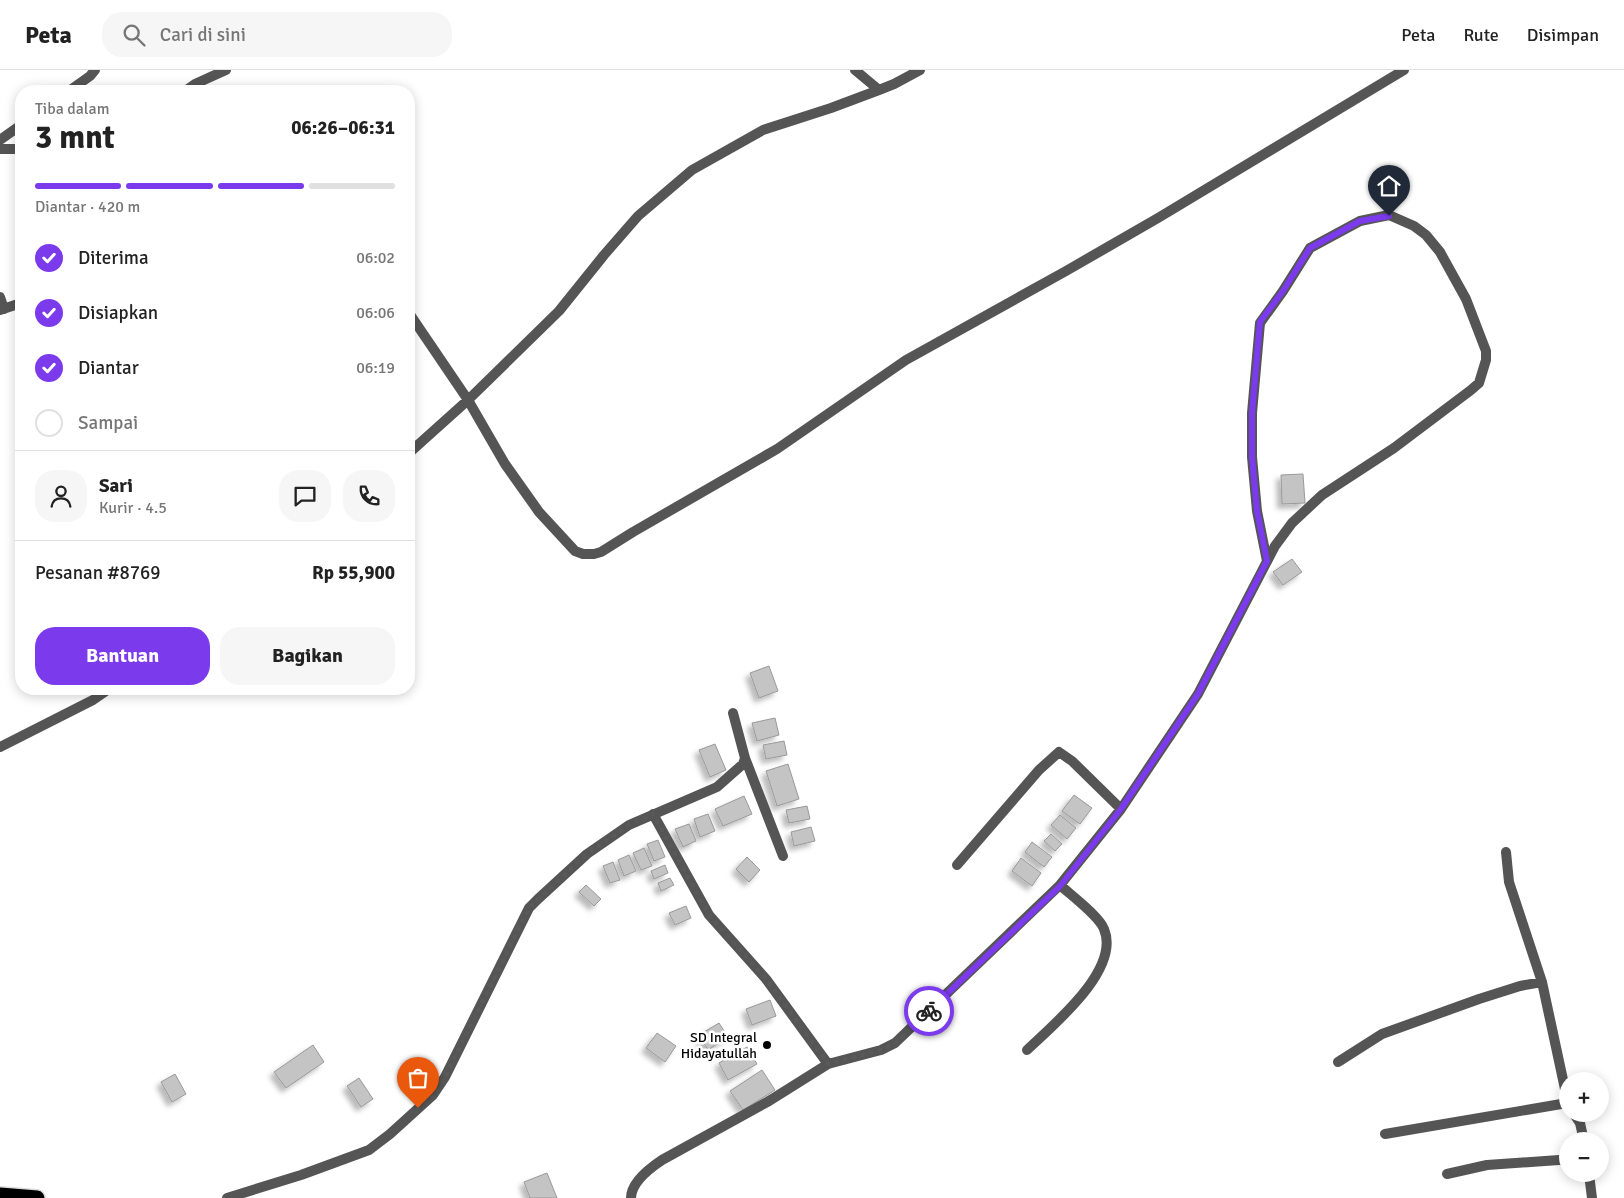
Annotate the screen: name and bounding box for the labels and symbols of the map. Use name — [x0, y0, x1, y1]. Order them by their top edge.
pin — [1368, 165, 1410, 216]
courier — [904, 986, 954, 1036]
place label: SD Integral Hidayatullah — [681, 1029, 757, 1062]
marker: SD Integral Hidayatullah — [761, 1039, 773, 1051]
pin — [397, 1057, 439, 1108]

